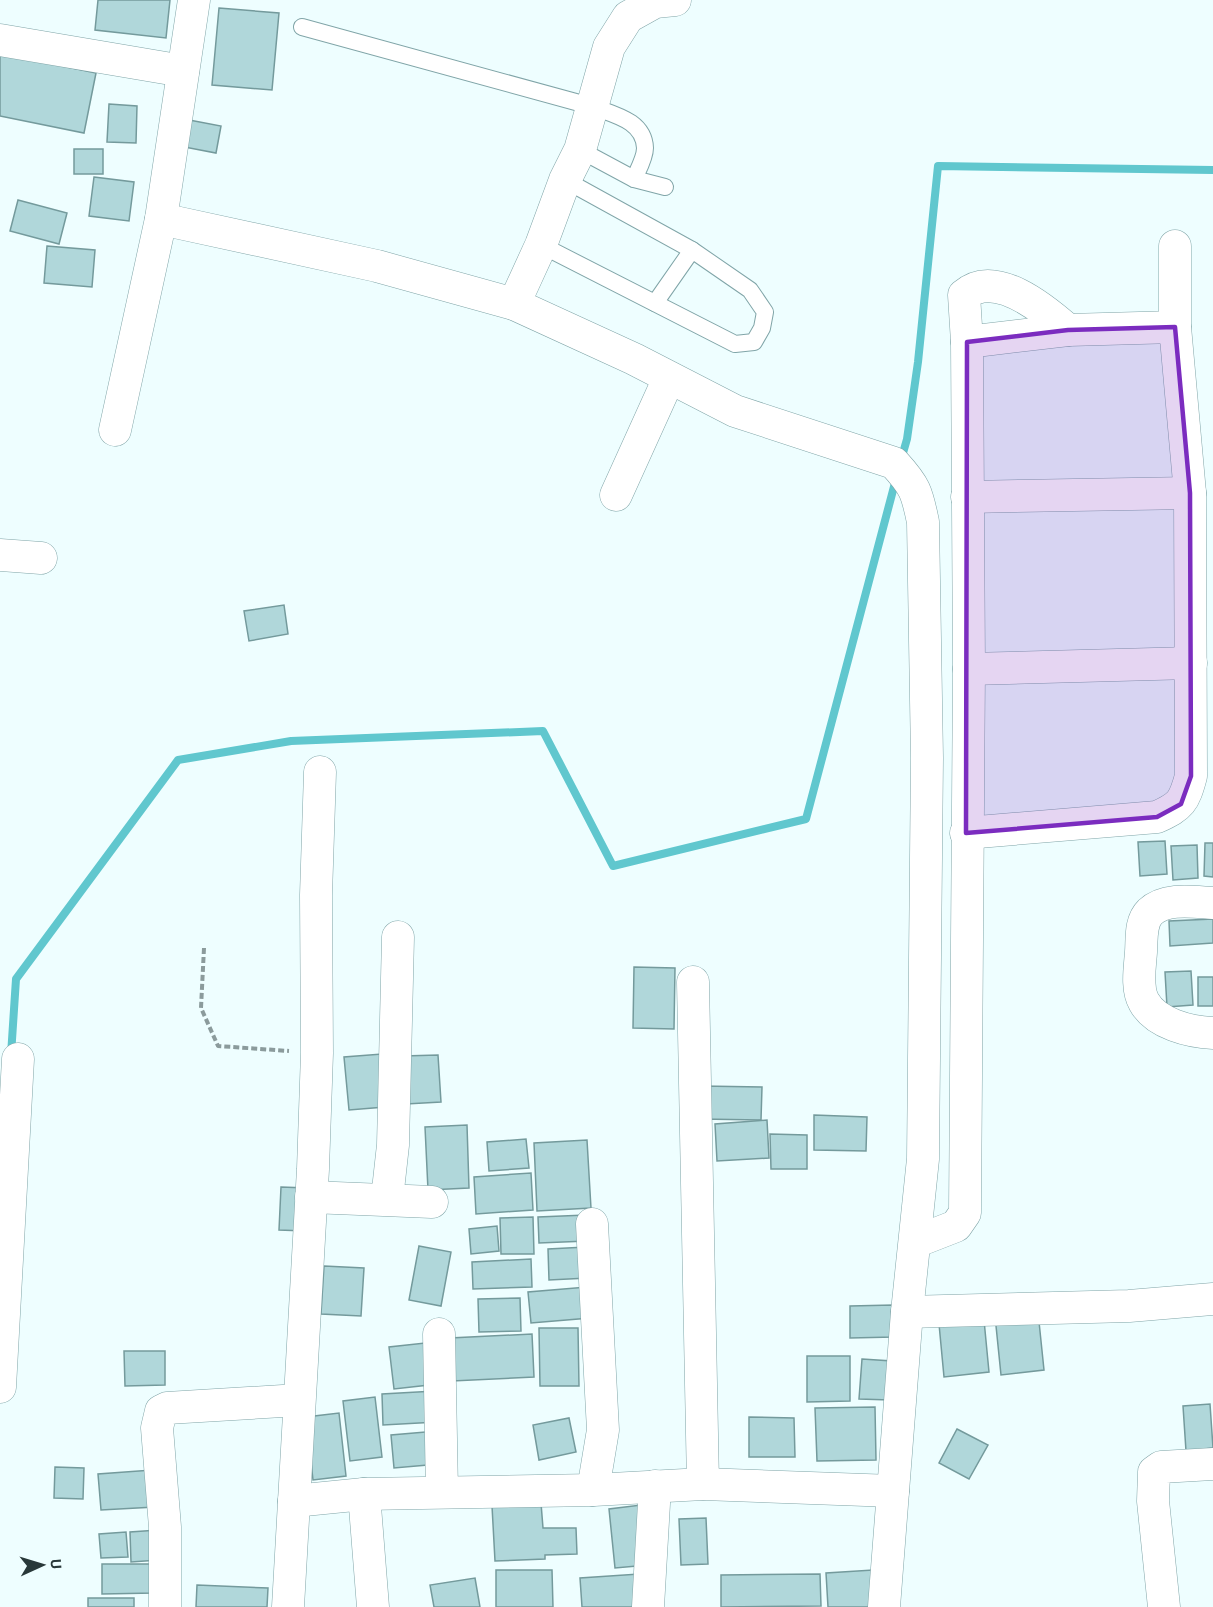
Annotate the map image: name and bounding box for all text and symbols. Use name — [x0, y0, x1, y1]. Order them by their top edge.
north arrow — [12, 1535, 72, 1595]
text: U — [48, 1558, 64, 1570]

